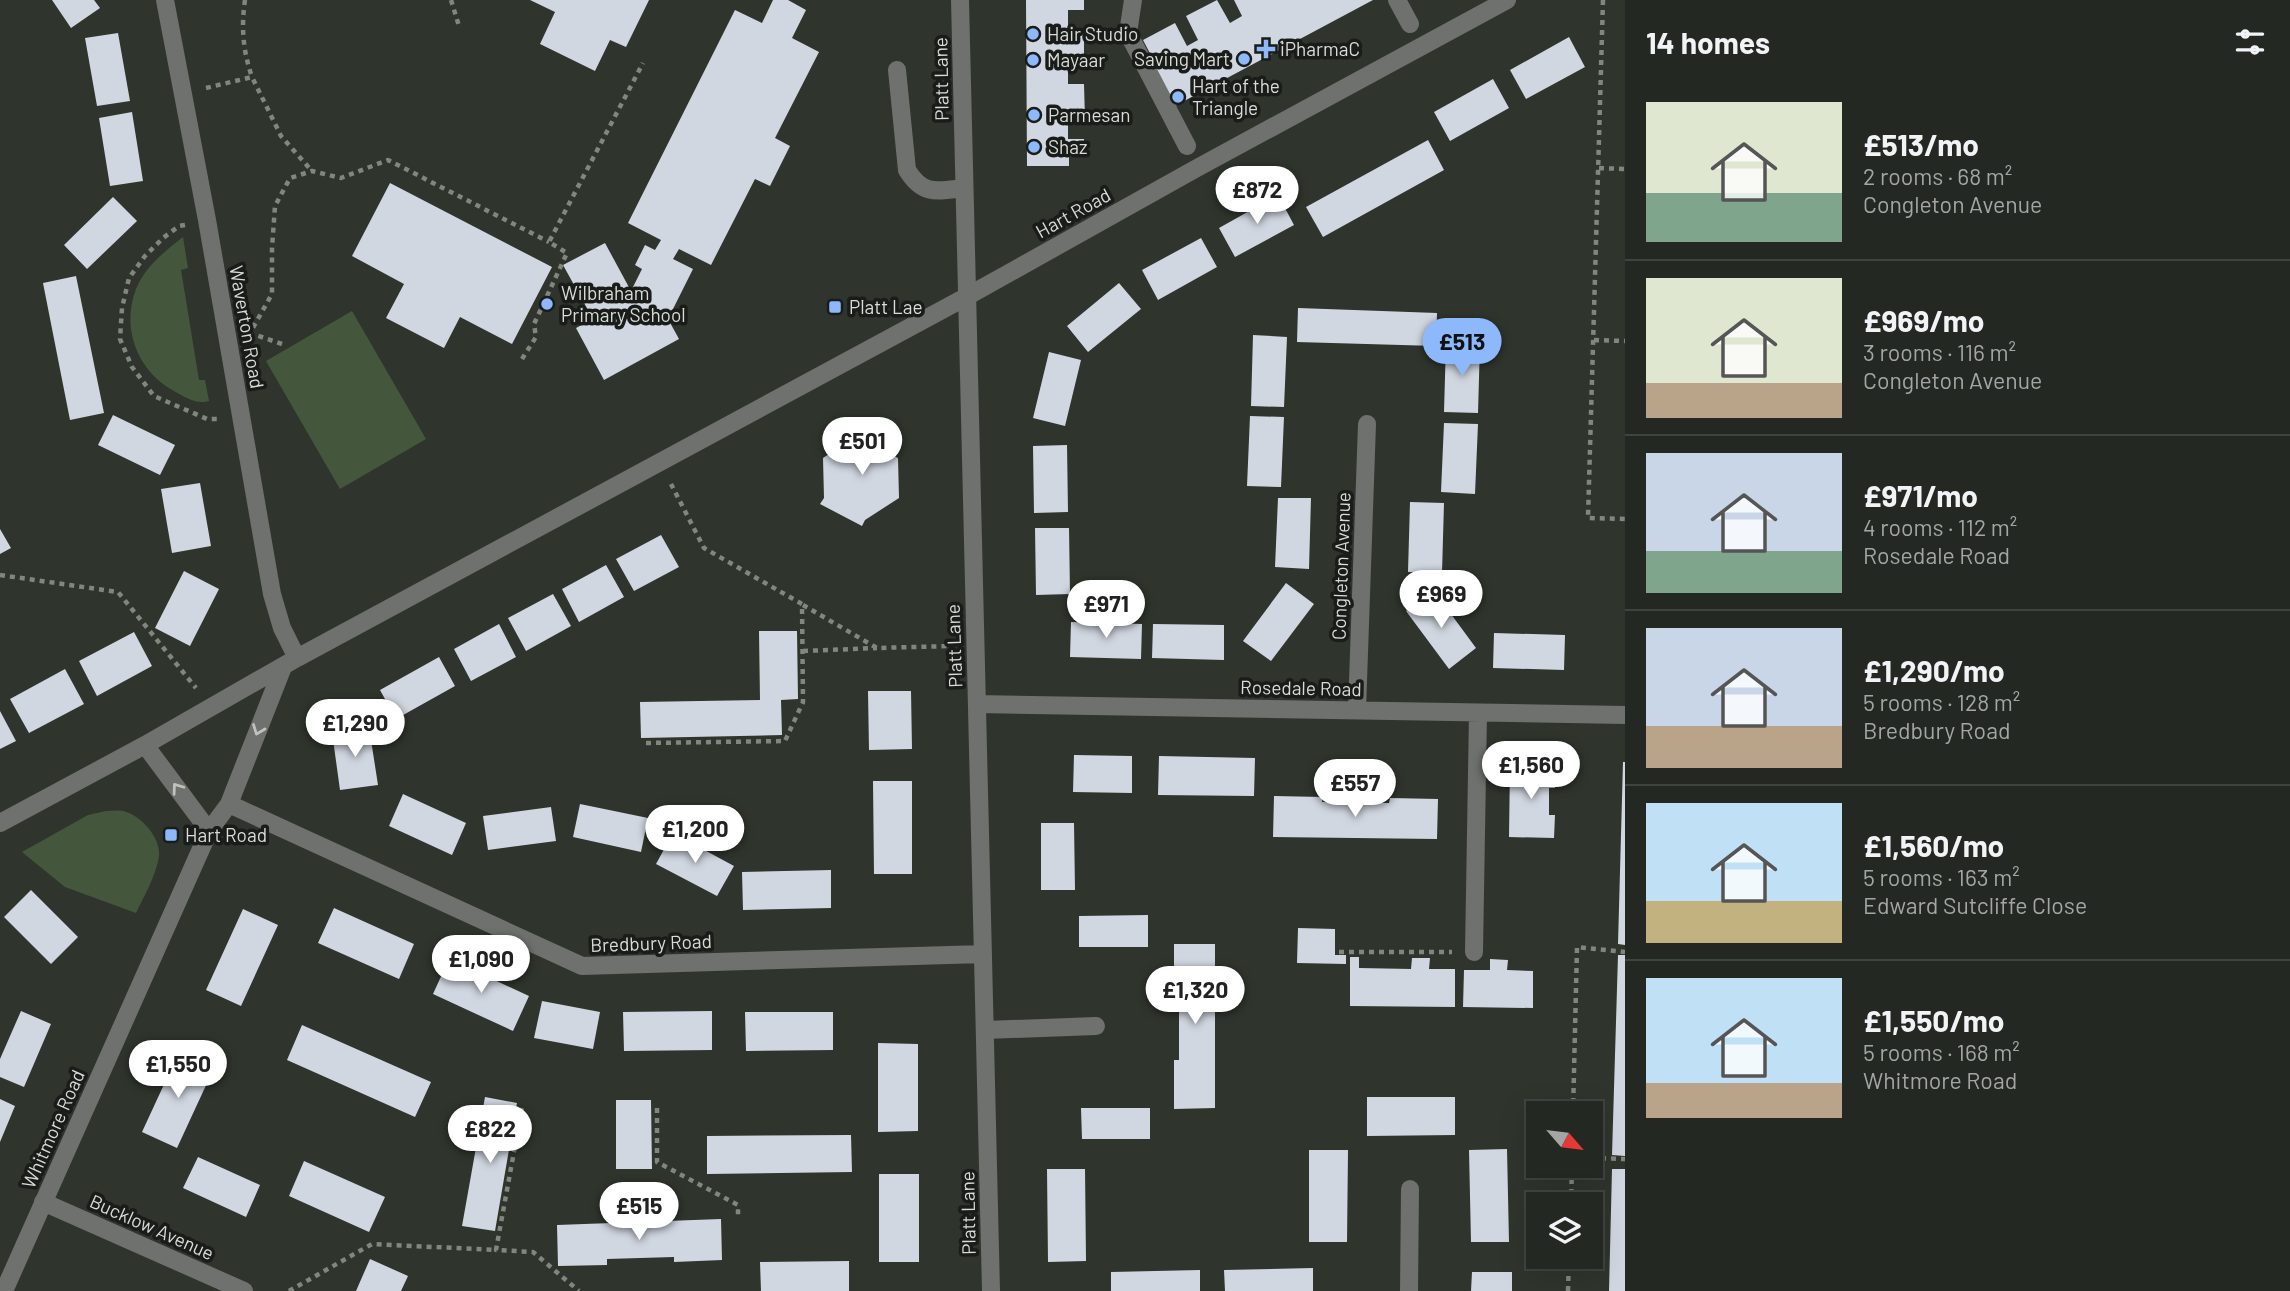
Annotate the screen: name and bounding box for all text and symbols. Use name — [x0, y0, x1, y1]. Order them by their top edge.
place label: Hair Studio — [1047, 22, 1138, 45]
icon: filters — [2231, 23, 2269, 61]
text: 14 homes — [1646, 24, 1770, 60]
marker: Hair Studio — [1025, 26, 1041, 42]
street label: Platt Lane — [928, 37, 953, 121]
place label: iPharmaC — [1280, 37, 1360, 60]
marker: iPharmaC — [1258, 41, 1274, 57]
place label: Saving Mart — [1134, 47, 1230, 70]
place label: Mayaar — [1047, 48, 1105, 71]
marker: Saving Mart — [1236, 51, 1252, 67]
marker: Mayaar — [1025, 52, 1041, 68]
place label: Hart of the Triangle — [1192, 74, 1280, 119]
marker: Hart of the Triangle — [1170, 89, 1186, 105]
place label: Parmesan — [1048, 103, 1130, 126]
marker: Parmesan — [1026, 107, 1042, 123]
text: £513/mo — [1863, 126, 1979, 162]
icon: home — [1702, 130, 1786, 214]
place label: Shaz — [1048, 135, 1088, 158]
marker: Shaz — [1026, 139, 1042, 155]
text: 2 rooms · 68 m² — [1863, 162, 2012, 190]
pin: £872 — [1216, 166, 1298, 226]
text: £872 — [1232, 175, 1282, 203]
street label: Hart Road — [1031, 183, 1114, 243]
text: Congleton Avenue — [1863, 190, 2042, 218]
street label: Waverton Road — [225, 264, 270, 390]
place label: Wilbraham Primary School — [561, 281, 686, 326]
place label: Platt Lae — [849, 295, 923, 318]
marker: Wilbraham Primary School — [539, 296, 555, 312]
marker: Platt Lae — [827, 299, 843, 315]
text: £969/mo — [1863, 302, 1984, 338]
icon: home — [1702, 306, 1786, 390]
pin: £513 — [1421, 318, 1503, 378]
text: £513 — [1439, 327, 1485, 355]
text: 3 rooms · 116 m² — [1863, 338, 2016, 366]
text: Congleton Avenue — [1863, 366, 2042, 394]
pin: £501 — [821, 418, 903, 477]
text: £501 — [838, 426, 886, 454]
text: £971/mo — [1863, 477, 1978, 513]
icon: home — [1702, 481, 1786, 565]
street label: Congleton Avenue — [1326, 492, 1355, 640]
text: 4 rooms · 112 m² — [1863, 513, 2017, 541]
text: Rosedale Road — [1863, 541, 2010, 569]
pin: £969 — [1400, 570, 1482, 630]
text: £969 — [1416, 579, 1466, 607]
pin: £971 — [1065, 580, 1147, 640]
text: £971 — [1083, 589, 1129, 617]
street label: Platt Lane — [941, 604, 966, 688]
text: £1,290/mo — [1863, 652, 2005, 688]
icon: home — [1702, 656, 1786, 740]
street label: Rosedale Road — [1240, 675, 1362, 700]
text: 5 rooms · 128 m² — [1863, 688, 2020, 716]
pin: £1,290 — [298, 700, 412, 759]
text: £1,290 — [322, 708, 388, 736]
text: Bredbury Road — [1863, 716, 2010, 744]
one-way arrow — [252, 724, 266, 736]
pin: £1,560 — [1474, 742, 1588, 801]
text: £1,560 — [1498, 750, 1564, 778]
pin: £557 — [1314, 760, 1396, 819]
text: £557 — [1330, 768, 1380, 796]
one-way arrow — [173, 783, 185, 796]
pin: £1,200 — [638, 806, 752, 865]
text: £1,200 — [661, 814, 729, 842]
place label: Hart Road — [185, 823, 267, 846]
marker: Hart Road — [163, 827, 179, 843]
text: £1,560/mo — [1863, 827, 2004, 863]
icon: home — [1702, 831, 1786, 915]
text: 5 rooms · 163 m² — [1863, 863, 2020, 891]
text: Edward Sutcliffe Close — [1863, 891, 2087, 919]
street label: Bredbury Road — [590, 929, 712, 956]
pin: £1,090 — [424, 936, 538, 995]
text: £1,090 — [448, 944, 514, 972]
pin: £1,320 — [1138, 967, 1252, 1026]
text: £1,320 — [1162, 975, 1228, 1003]
text: £1,550/mo — [1863, 1002, 2004, 1038]
icon: home — [1702, 1006, 1786, 1090]
text: 5 rooms · 168 m² — [1863, 1038, 2020, 1066]
pin: £1,550 — [121, 1040, 235, 1100]
text: £1,550 — [145, 1049, 211, 1077]
street label: Whitmore Road — [16, 1066, 89, 1192]
text: Whitmore Road — [1863, 1066, 2017, 1094]
north arrow — [1526, 1101, 1603, 1178]
map controls — [1526, 1101, 1603, 1269]
pin: £822 — [449, 1106, 531, 1165]
text: £822 — [464, 1114, 516, 1142]
street label: Platt Lane — [955, 1171, 980, 1255]
pin: £515 — [598, 1182, 680, 1242]
street label: Bucklow Avenue — [87, 1189, 218, 1264]
text: £515 — [616, 1191, 662, 1219]
button: layers — [1526, 1192, 1603, 1269]

